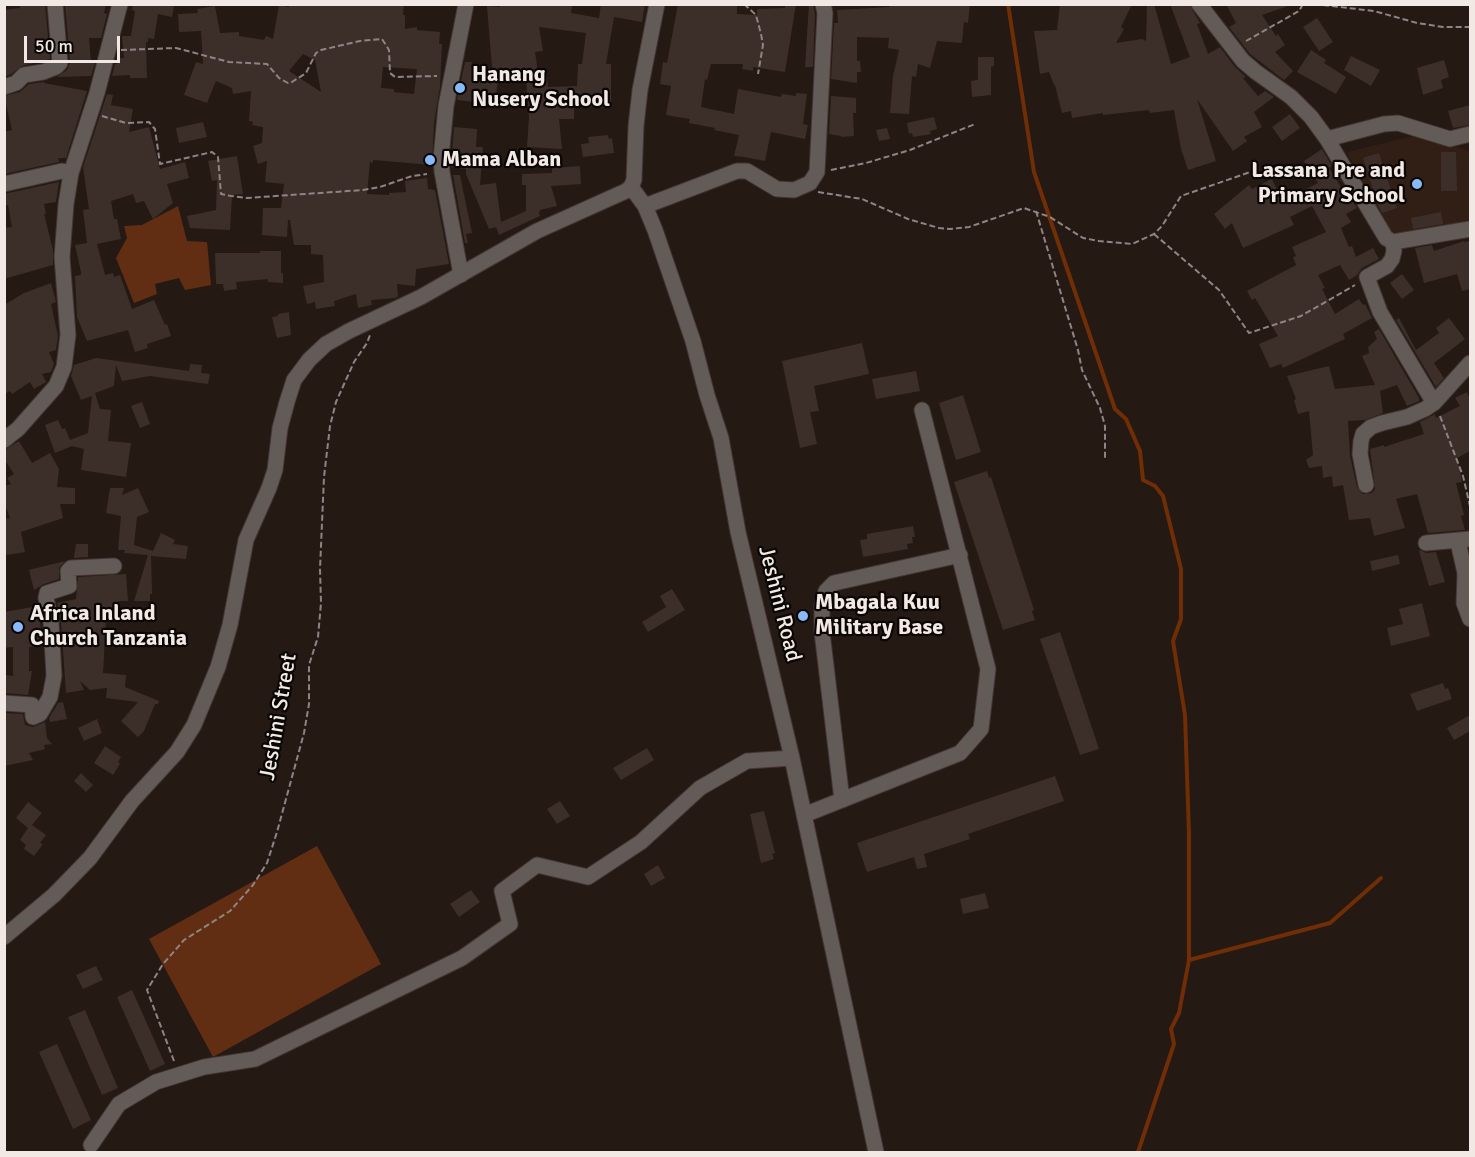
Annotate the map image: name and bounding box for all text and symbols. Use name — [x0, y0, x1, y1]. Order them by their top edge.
scale bar — [27, 24, 123, 62]
text: 50 m — [35, 35, 73, 57]
place label: Hanang Nusery School — [472, 62, 610, 113]
marker: Hanang Nusery School — [453, 81, 467, 95]
place label: Mama Alban — [442, 147, 561, 173]
marker: Mama Alban — [423, 153, 437, 167]
place label: Lassana Pre and Primary School — [1251, 158, 1405, 210]
marker: Lassana Pre and Primary School — [1410, 177, 1424, 191]
street label: Jeshini Road — [752, 543, 806, 665]
place label: Mbagala Kuu Military Base — [815, 590, 943, 642]
place label: Africa Inland Church Tanzania — [30, 601, 187, 652]
marker: Mbagala Kuu Military Base — [796, 609, 810, 623]
marker: Africa Inland Church Tanzania — [11, 620, 25, 634]
street label: Jeshini Street — [255, 651, 303, 783]

